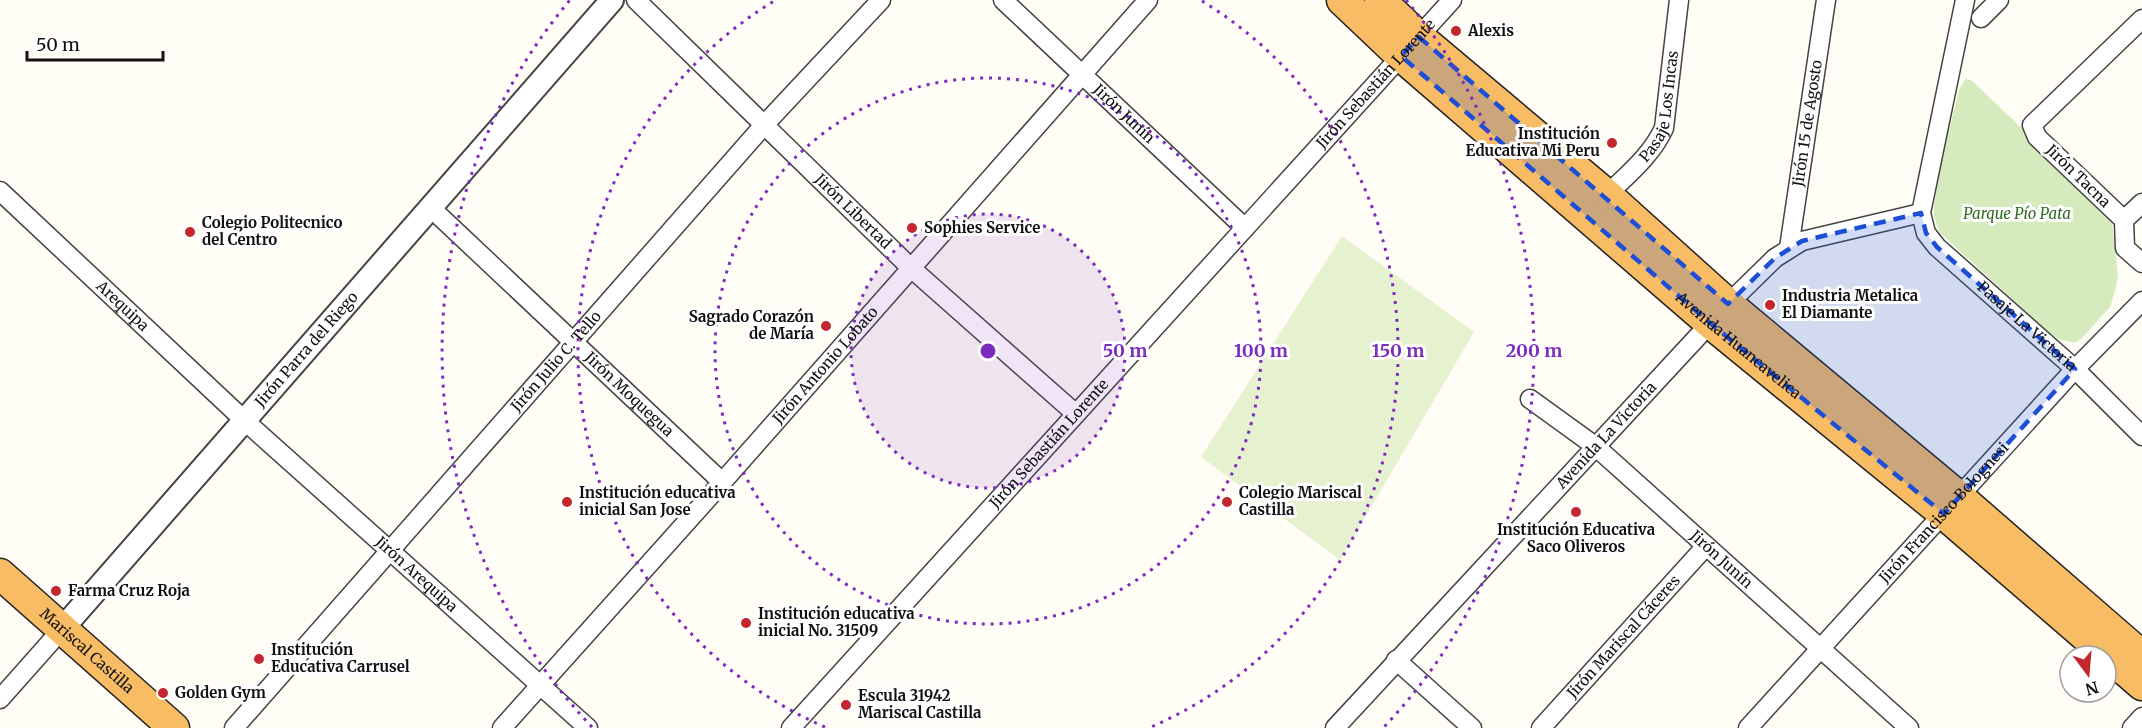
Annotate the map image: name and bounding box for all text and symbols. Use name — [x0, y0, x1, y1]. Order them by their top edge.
street label: Jirón Sebastián Lorente — [1311, 15, 1439, 153]
place label: Alexis — [1467, 21, 1514, 40]
scale bar — [27, 24, 164, 62]
marker: Alexis — [1449, 24, 1463, 38]
text: 50 m — [36, 33, 80, 56]
street label: Pasaje Los Incas — [1635, 50, 1682, 166]
street label: Jirón 15 de Agosto — [1788, 58, 1826, 189]
street label: Jirón Junín — [1089, 79, 1159, 147]
place label: Institución Educativa Mi Peru — [1466, 124, 1600, 160]
marker: Institución Educativa Mi Peru — [1605, 136, 1619, 150]
street label: Jirón Tacna — [2041, 139, 2115, 211]
street label: Jirón Libertad — [810, 169, 896, 253]
park label: Parque Pío Pata — [1963, 204, 2071, 223]
place label: Colegio Politecnico del Centro — [202, 213, 342, 249]
place label: Sophies Service — [924, 218, 1040, 237]
marker: Sophies Service — [905, 221, 919, 235]
marker: Colegio Politecnico del Centro — [183, 225, 197, 239]
street label: Arequipa — [92, 276, 153, 335]
street label: Pasaje La Victoria — [1974, 277, 2081, 375]
place label: Industria Metalica El Diamante — [1782, 286, 1919, 322]
street label: Jirón Parra del Riego — [250, 287, 362, 412]
street label: Avenida Huancavelica — [1671, 287, 1805, 403]
marker: Industria Metalica El Diamante — [1763, 298, 1777, 312]
street label: Jirón Antonio Lobato — [768, 302, 882, 428]
street label: Jirón Julio C. Tello — [506, 307, 605, 416]
place label: Sagrado Corazón de María — [689, 307, 815, 343]
marker: Sagrado Corazón de María — [819, 319, 833, 333]
text: 50 m — [1103, 339, 1147, 362]
text: 100 m — [1234, 339, 1288, 362]
text: 150 m — [1372, 339, 1424, 362]
text: 200 m — [1506, 339, 1562, 362]
centre of rings — [978, 341, 998, 361]
street label: Jirón Moquegua — [580, 347, 678, 441]
street label: Jirón Sebastián Lorente — [985, 375, 1112, 513]
street label: Avenida La Victoria — [1551, 378, 1660, 493]
street label: Jirón Francisco Bolognesi — [1874, 438, 2012, 587]
place label: Institución educativa inicial San Jose — [579, 483, 736, 519]
place label: Colegio Mariscal Castilla — [1239, 483, 1362, 519]
marker: Institución educativa inicial San Jose — [560, 495, 574, 509]
marker: Colegio Mariscal Castilla — [1220, 495, 1234, 509]
marker: Institución Educativa Saco Oliveros — [1569, 505, 1583, 519]
place label: Institución Educativa Saco Oliveros — [1497, 520, 1656, 556]
street label: Jirón Junín — [1686, 525, 1757, 592]
street label: Jirón Arequipa — [371, 532, 462, 616]
street label: Jirón Mariscal Cáceres — [1562, 571, 1684, 703]
place label: Farma Cruz Roja — [68, 581, 191, 600]
marker: Farma Cruz Roja — [49, 584, 63, 598]
street label: Mariscal Castilla — [36, 604, 138, 697]
place label: Institución educativa inicial No. 31509 — [758, 604, 915, 640]
marker: Institución educativa inicial No. 31509 — [739, 616, 753, 630]
place label: Institución Educativa Carrusel — [271, 640, 410, 676]
north arrow — [2058, 644, 2118, 704]
marker: Institución Educativa Carrusel — [252, 652, 266, 666]
text: N — [2083, 677, 2101, 700]
place label: Golden Gym — [175, 683, 266, 702]
marker: Golden Gym — [156, 686, 170, 700]
place label: Escula 31942 Mariscal Castilla — [858, 686, 982, 722]
marker: Escula 31942 Mariscal Castilla — [839, 698, 853, 712]

